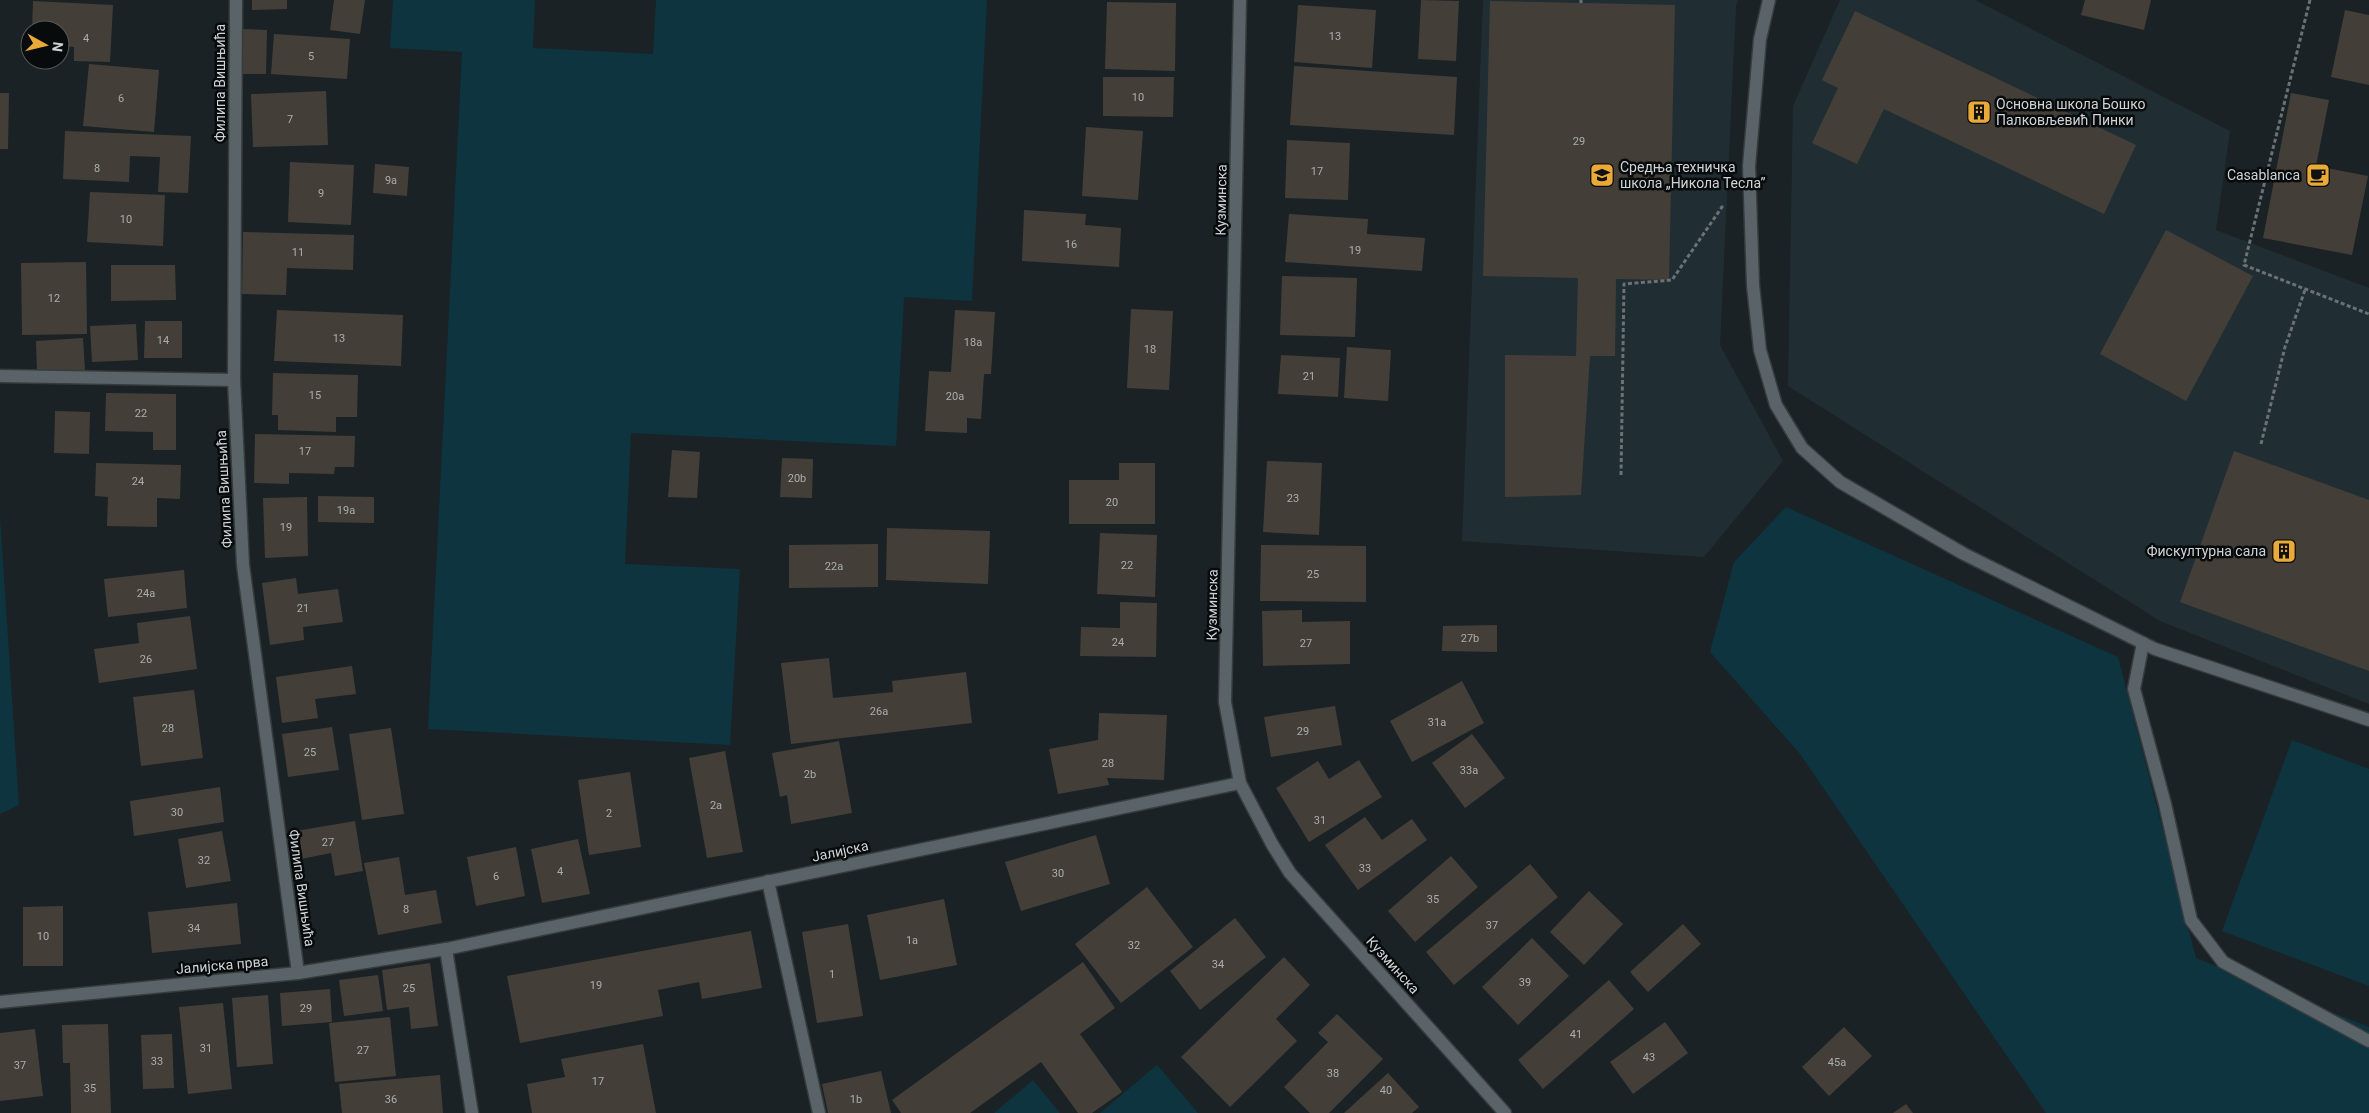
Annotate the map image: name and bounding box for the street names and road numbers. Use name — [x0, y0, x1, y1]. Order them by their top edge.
street label: Филипа Вишњића — [212, 24, 228, 142]
street label: Кузминска — [1212, 164, 1230, 236]
street label: Филипа Вишњића — [213, 430, 235, 548]
street label: Кузминска — [1203, 569, 1221, 641]
street label: Филипа Вишњића — [286, 828, 318, 948]
street label: Јалијска — [810, 837, 870, 865]
street label: Кузминска — [1363, 933, 1423, 997]
street label: Јалијска прва — [175, 953, 269, 977]

